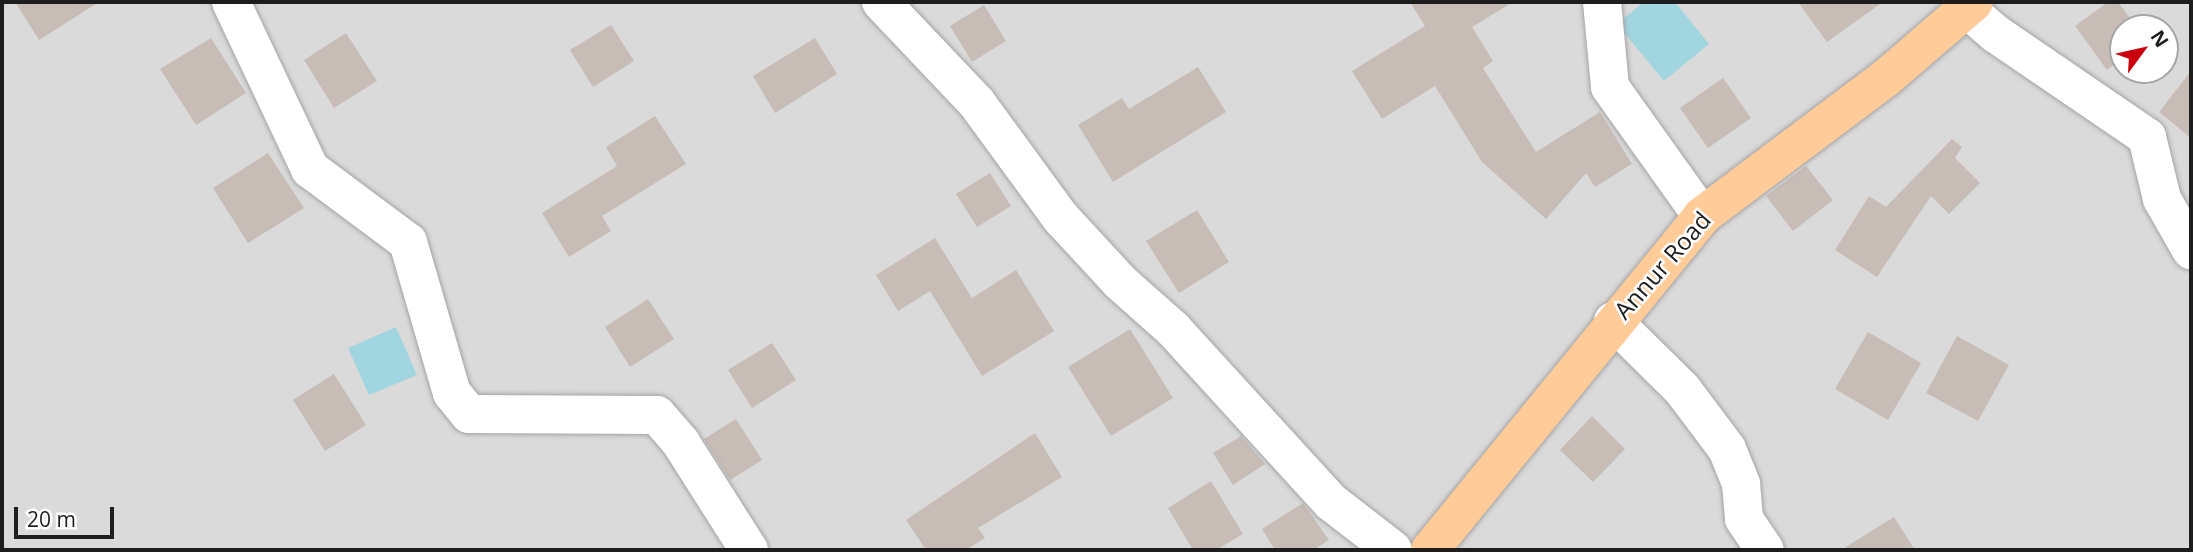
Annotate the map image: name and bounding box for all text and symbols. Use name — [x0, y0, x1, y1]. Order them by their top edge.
north arrow — [2109, 14, 2179, 84]
text: N — [2145, 25, 2175, 52]
street label: Annur Road — [1608, 205, 1716, 325]
scale bar — [18, 492, 117, 536]
text: 20 m — [27, 505, 76, 533]

